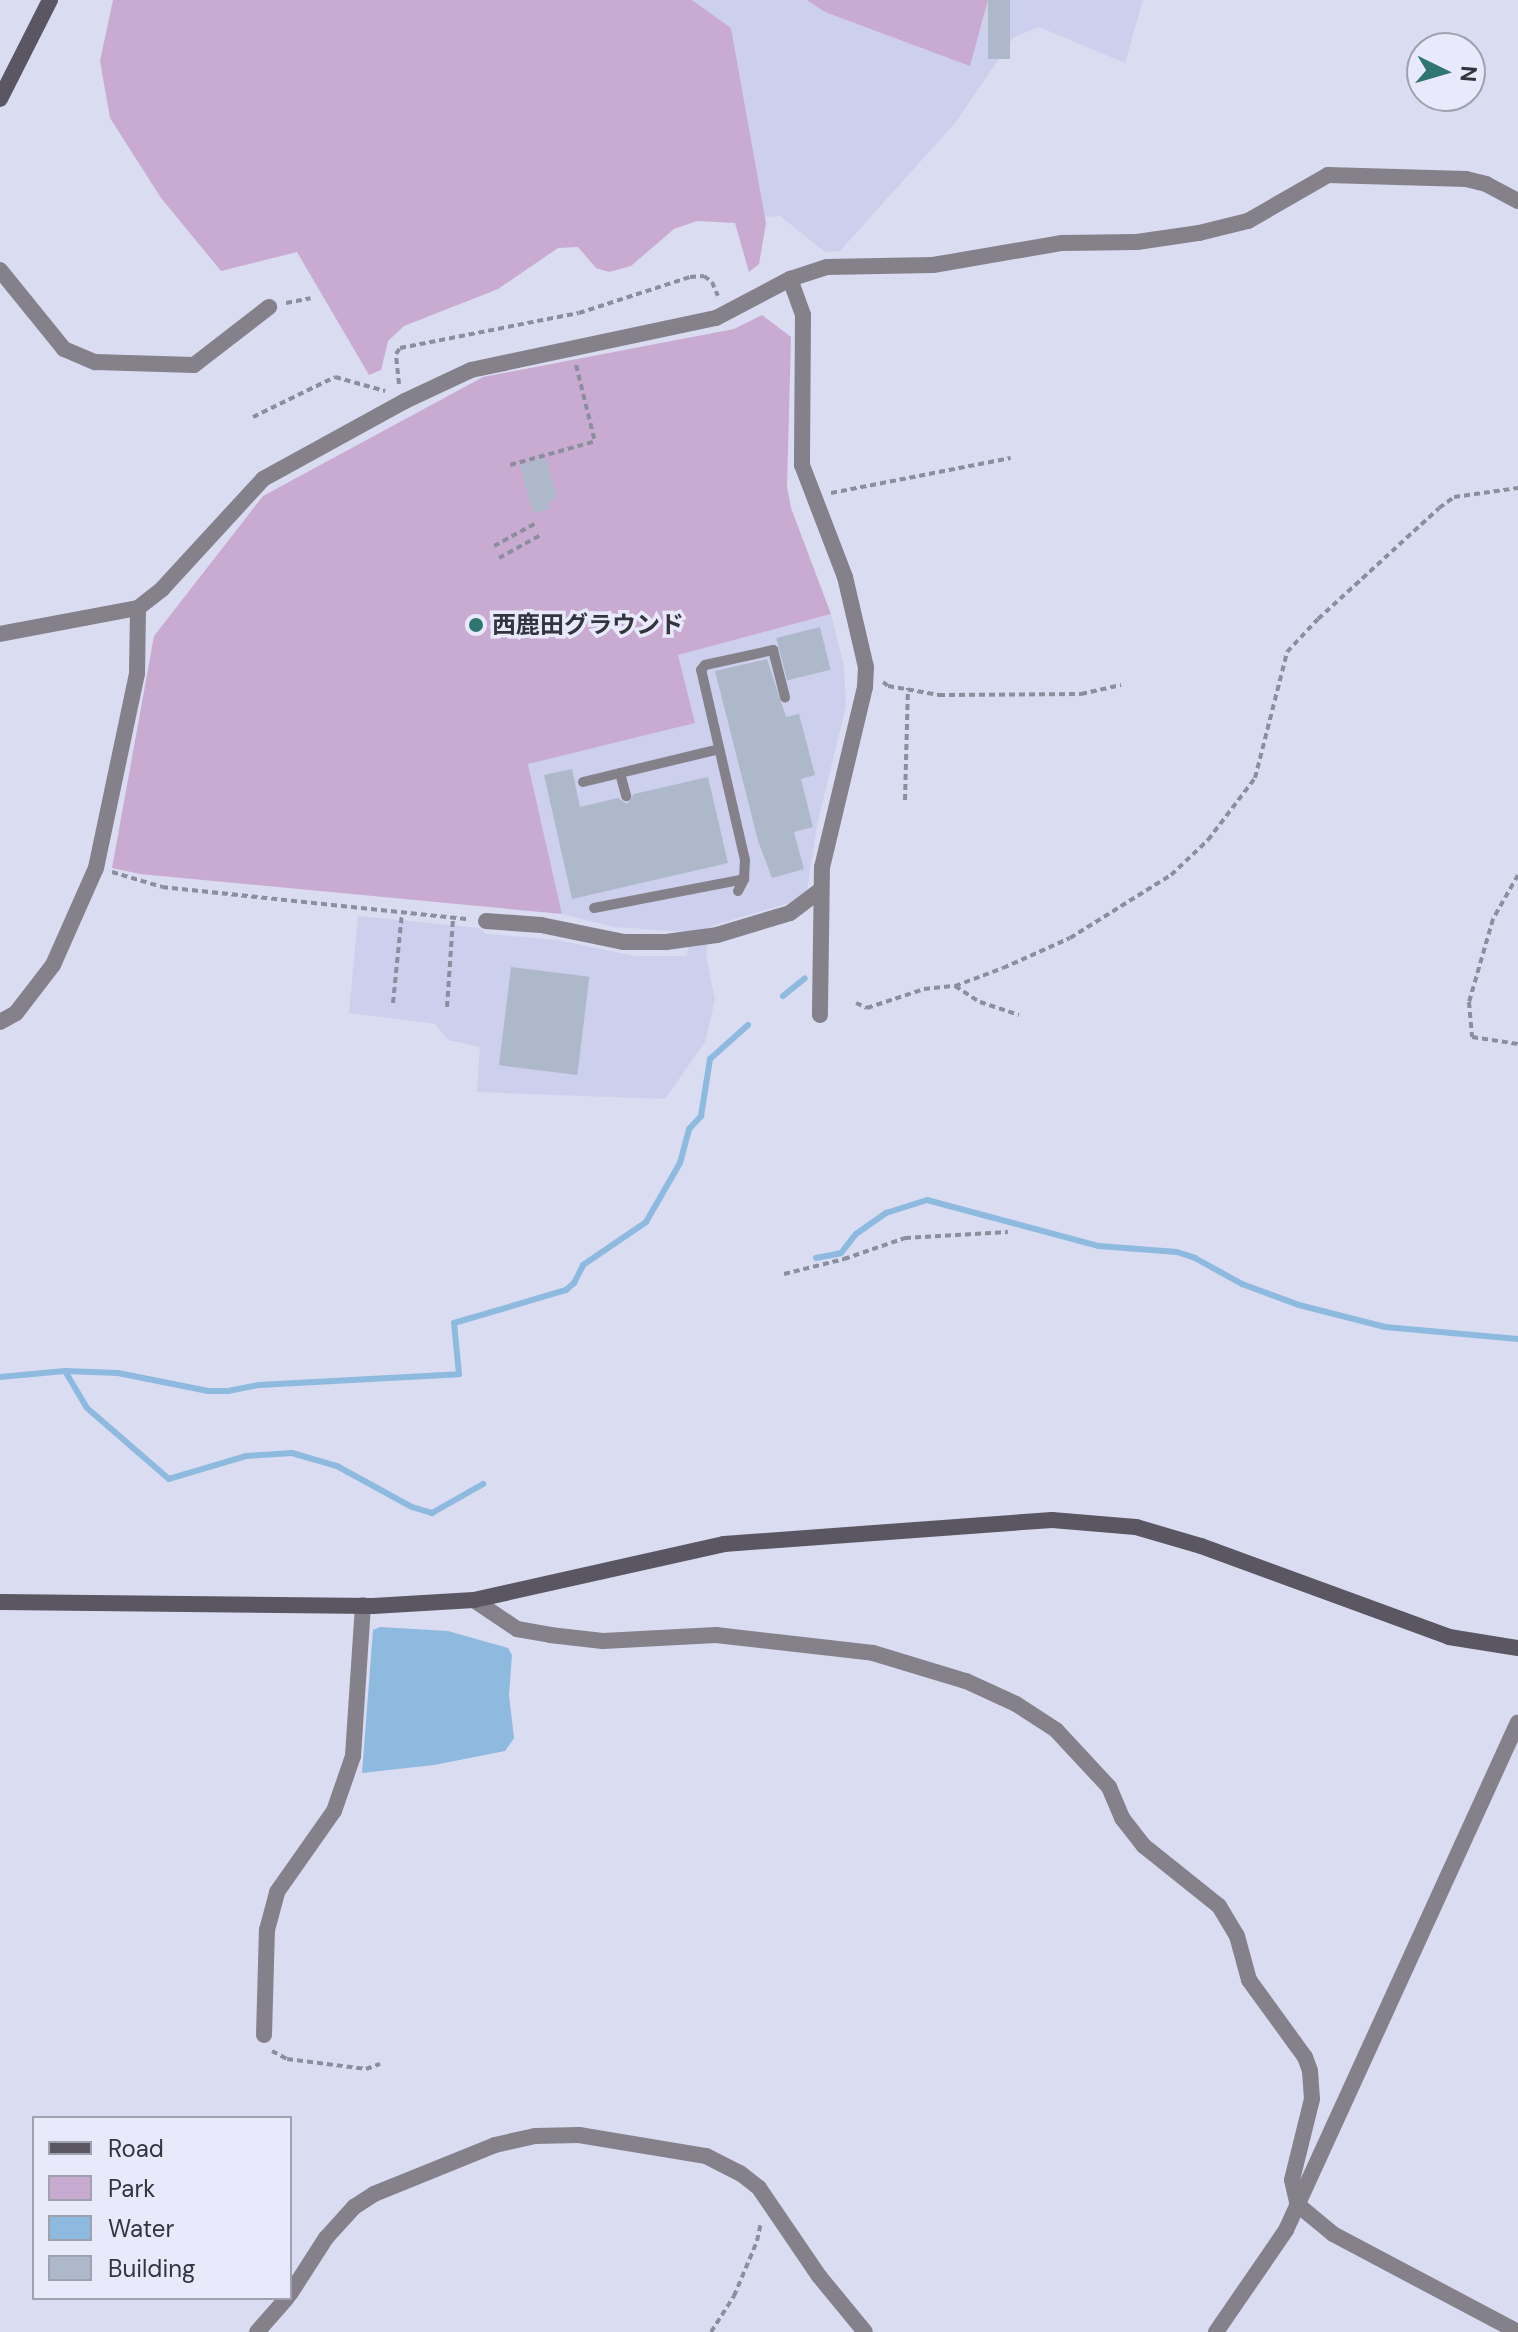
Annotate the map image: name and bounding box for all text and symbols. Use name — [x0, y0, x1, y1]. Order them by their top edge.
north arrow — [1406, 32, 1486, 112]
text: N — [1453, 65, 1484, 83]
place label: 西鹿田グラウンド — [492, 611, 684, 639]
marker: 西鹿田グラウンド — [467, 616, 485, 634]
legend — [32, 2116, 292, 2300]
text: Road — [108, 2133, 164, 2164]
text: Park — [108, 2173, 155, 2204]
text: Water — [108, 2213, 174, 2244]
text: Building — [108, 2253, 195, 2284]

